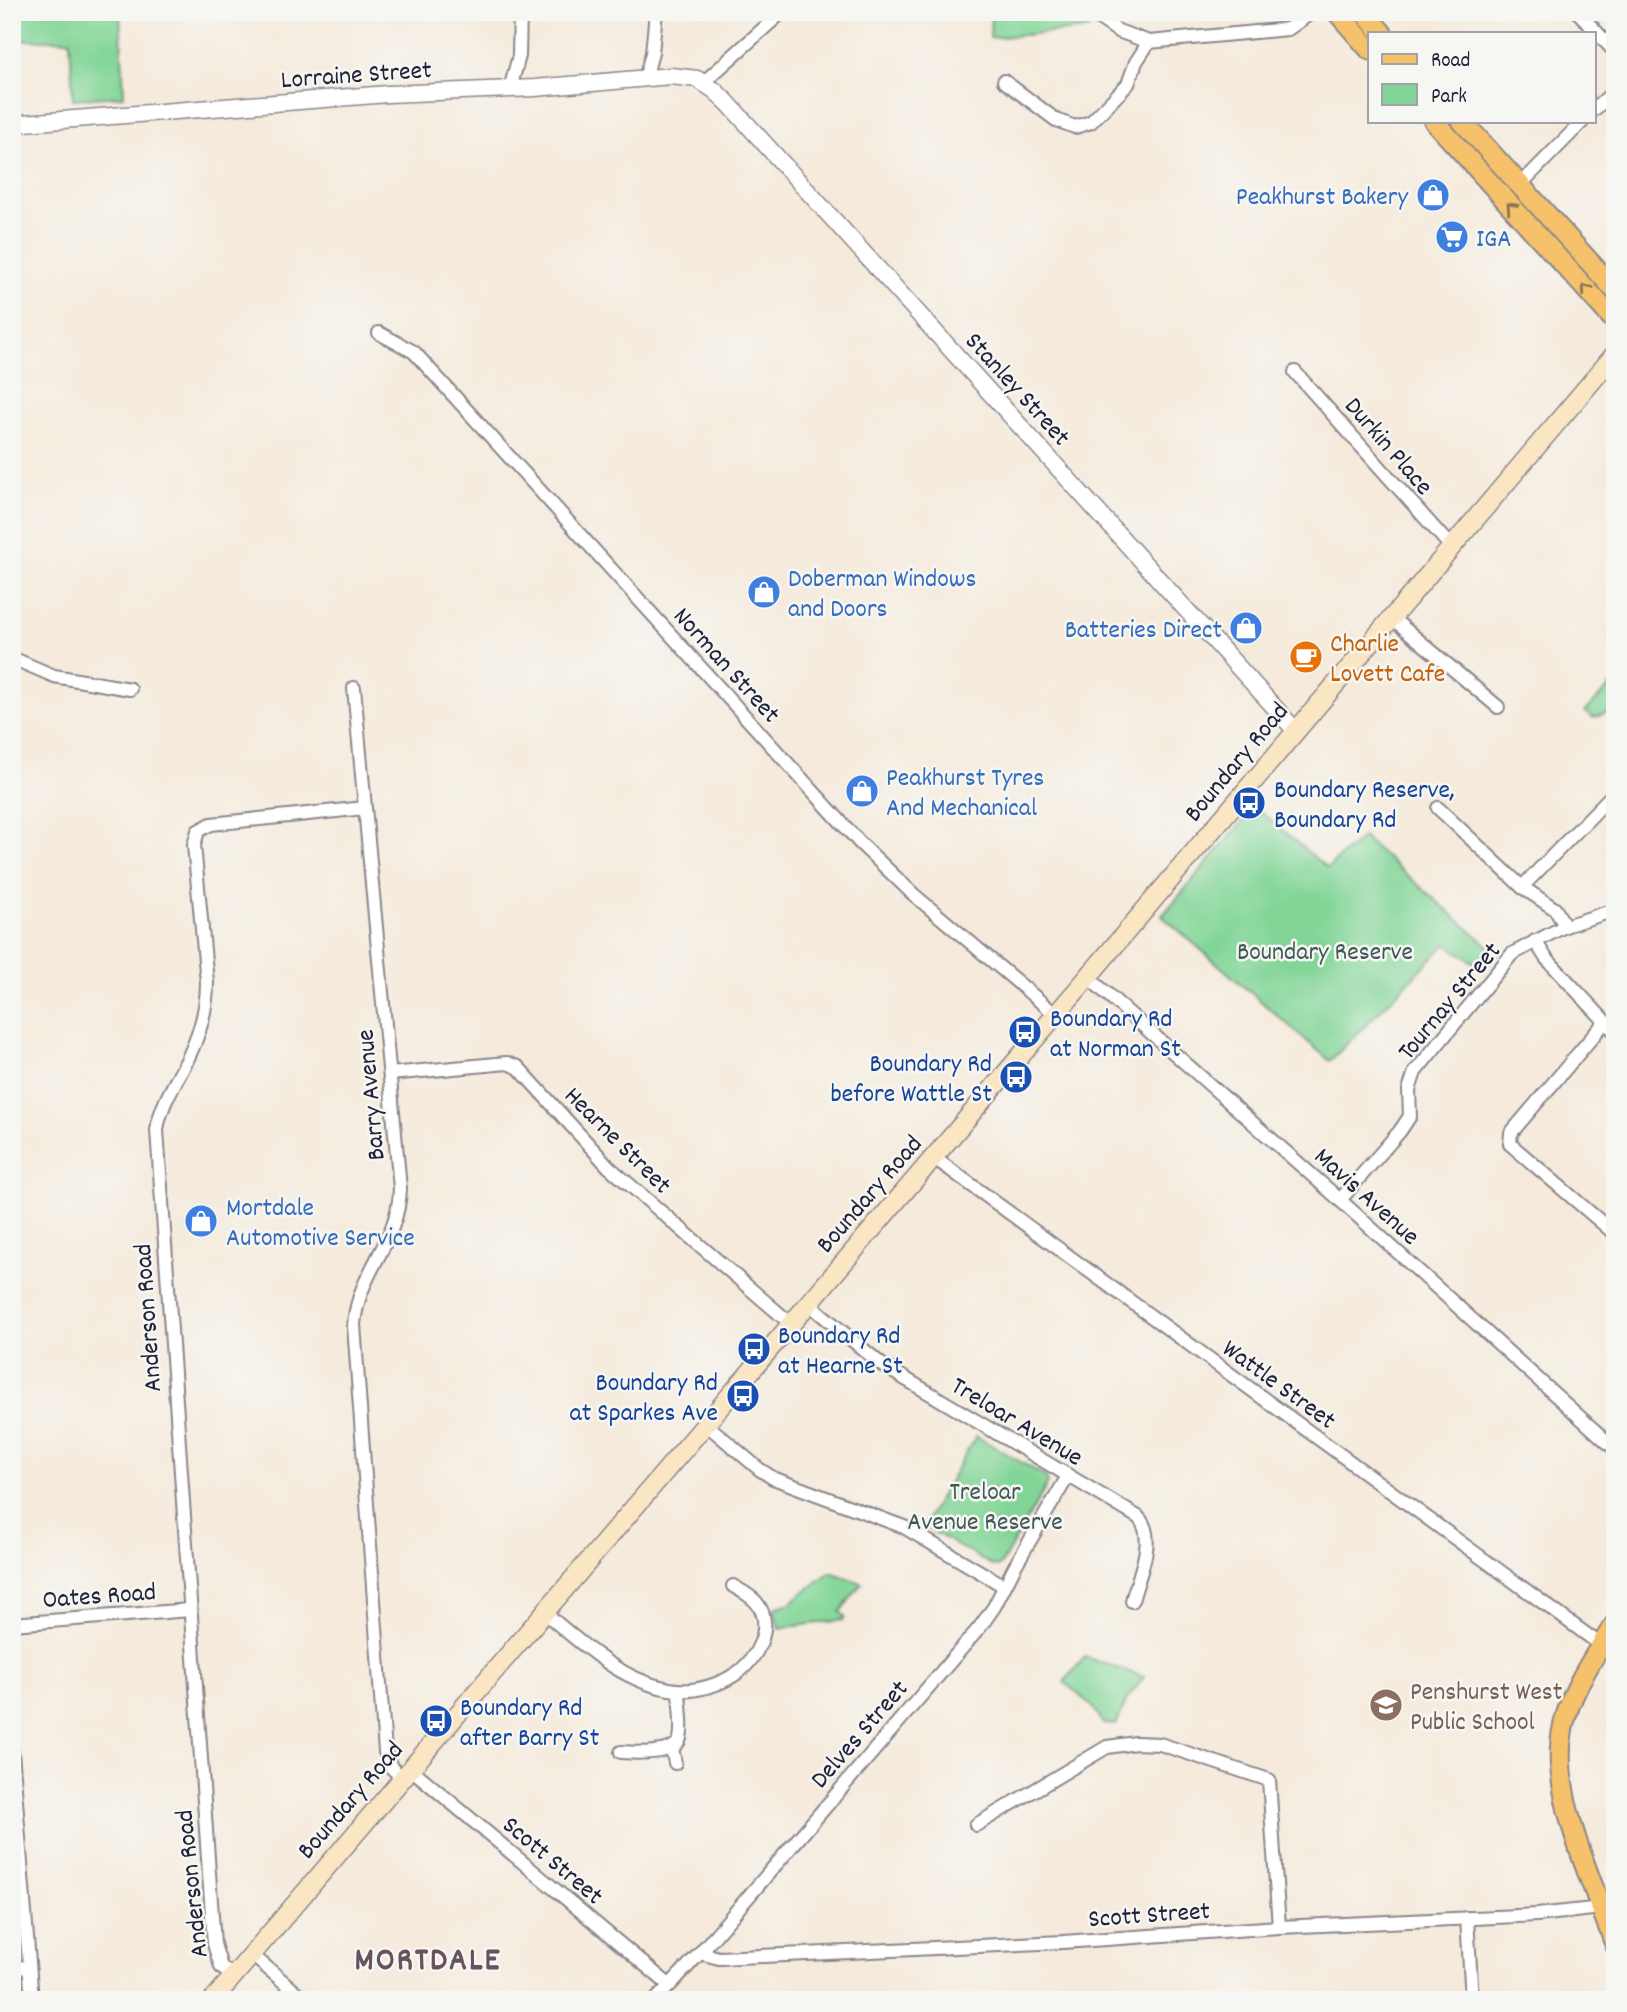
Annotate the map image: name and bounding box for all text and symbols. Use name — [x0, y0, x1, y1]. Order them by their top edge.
legend — [1368, 32, 1596, 122]
text: Road — [1431, 47, 1470, 77]
street label: Lorraine Street — [280, 53, 433, 100]
text: Park — [1431, 83, 1467, 113]
shop icon: Peakhurst Bakery — [1414, 176, 1452, 214]
place label: Peakhurst Bakery — [1236, 180, 1408, 217]
one-way arrow — [1507, 202, 1519, 215]
supermarket icon: IGA — [1433, 218, 1471, 256]
place label: IGA — [1476, 222, 1511, 259]
one-way arrow — [1582, 284, 1594, 297]
street label: Stanley Street — [955, 325, 1078, 456]
street label: Durkin Place — [1334, 390, 1441, 505]
place label: Doberman Windows and Doors — [788, 562, 977, 629]
shop icon: Doberman Windows and Doors — [745, 573, 783, 611]
street label: Norman Street — [663, 600, 788, 733]
shop icon: Batteries Direct — [1227, 609, 1265, 647]
place label: Batteries Direct — [1065, 613, 1222, 650]
place label: Charlie Lovett Cafe — [1330, 627, 1445, 694]
cafe icon: Charlie Lovett Cafe — [1287, 638, 1325, 676]
street label: Boundary Road — [1177, 695, 1299, 831]
place label: Peakhurst Tyres And Mechanical — [886, 761, 1044, 828]
shop icon: Peakhurst Tyres And Mechanical — [843, 772, 881, 810]
place label: Boundary Reserve, Boundary Rd — [1274, 773, 1455, 840]
bus stop icon: Boundary Reserve, Boundary Rd — [1230, 784, 1268, 822]
park label: Boundary Reserve — [1237, 935, 1413, 972]
street label: Tournay Street — [1390, 935, 1512, 1069]
place label: Boundary Rd at Norman St — [1050, 1002, 1181, 1069]
bus stop icon: Boundary Rd at Norman St — [1006, 1013, 1044, 1051]
street label: Barry Avenue — [348, 1028, 397, 1162]
place label: Boundary Rd before Wattle St — [831, 1047, 992, 1114]
bus stop icon: Boundary Rd before Wattle St — [997, 1058, 1035, 1096]
street label: Hearne Street — [554, 1079, 679, 1204]
street label: Boundary Road — [809, 1128, 933, 1263]
street label: Mavis Avenue — [1305, 1140, 1427, 1255]
place label: Mortdale Automotive Service — [226, 1191, 415, 1258]
shop icon: Mortdale Automotive Service — [182, 1202, 220, 1240]
street label: Anderson Road — [126, 1242, 173, 1393]
place label: Boundary Rd at Hearne St — [778, 1319, 903, 1386]
bus stop icon: Boundary Rd at Hearne St — [735, 1330, 773, 1368]
street label: Wattle Street — [1213, 1332, 1343, 1440]
place label: Boundary Rd at Sparkes Ave — [569, 1366, 718, 1433]
street label: Treloar Avenue — [943, 1369, 1089, 1477]
bus stop icon: Boundary Rd at Sparkes Ave — [724, 1377, 762, 1415]
park label: Treloar Avenue Reserve — [907, 1475, 1063, 1542]
street label: Oates Road — [41, 1575, 157, 1620]
street label: Delves Street — [803, 1673, 919, 1798]
place label: Penshurst West Public School — [1410, 1675, 1563, 1742]
school or university icon: Penshurst West Public School — [1367, 1686, 1405, 1724]
place label: Boundary Rd after Barry St — [460, 1691, 600, 1758]
bus stop icon: Boundary Rd after Barry St — [417, 1702, 455, 1740]
street label: Boundary Road — [290, 1734, 414, 1869]
street label: Anderson Road — [167, 1808, 220, 1959]
street label: Scott Street — [493, 1808, 611, 1915]
street label: Scott Street — [1087, 1894, 1212, 1939]
district label: MORTDALE — [354, 1939, 502, 1986]

